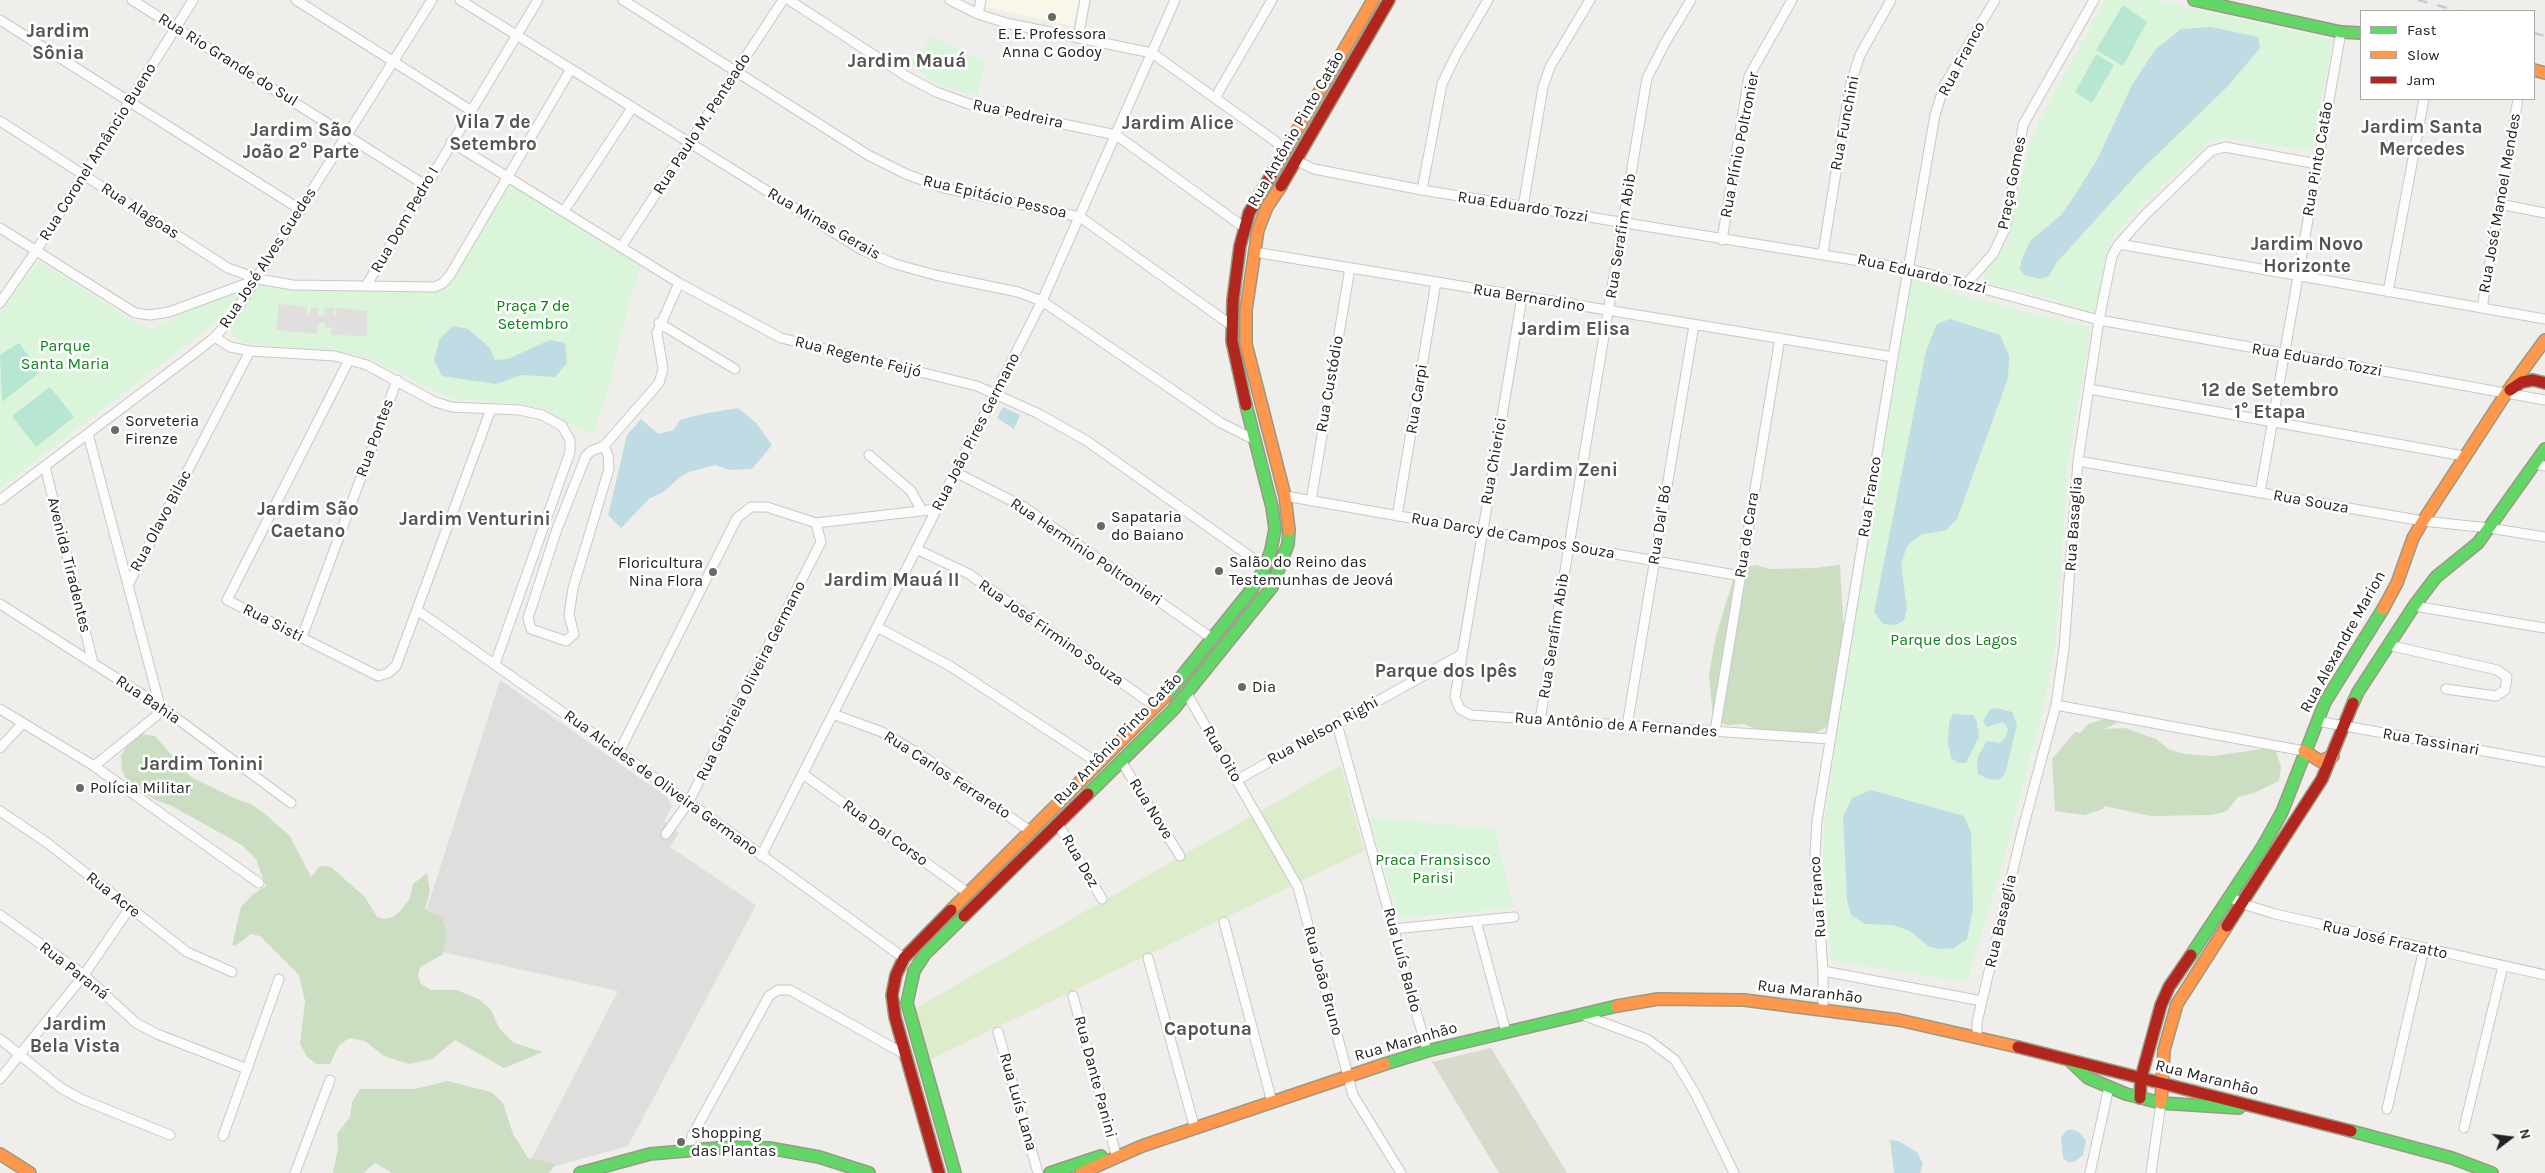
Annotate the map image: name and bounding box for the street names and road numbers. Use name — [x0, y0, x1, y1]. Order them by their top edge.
street label: Rua Rio Grande do Sul — [155, 9, 301, 111]
street label: Rua Franco — [1934, 18, 1990, 100]
street label: Rua Antônio Pinto Catão — [1244, 48, 1348, 210]
street label: Rua Paulo M. Penteado — [649, 50, 755, 198]
street label: Rua Coronel Amâncio Bueno — [35, 60, 161, 244]
street label: Rua Plínio Poltronier — [1716, 70, 1764, 220]
street label: Rua Funchini — [1826, 74, 1864, 172]
street label: Rua Pedreira — [971, 95, 1065, 133]
street label: Rua Pinto Catão — [2298, 100, 2338, 218]
street label: Rua José Manoel Mendes — [2475, 111, 2525, 295]
street label: Praça Gomes — [1994, 135, 2030, 231]
street label: Rua Dom Pedro I — [367, 163, 443, 277]
street label: Rua Epitácio Pessoa — [921, 171, 1069, 223]
street label: Rua Serafim Abib — [1602, 172, 1640, 300]
street label: Rua Alagoas — [97, 179, 183, 243]
street label: Rua José Alves Guedes — [215, 184, 321, 332]
street label: Rua Minas Gerais — [764, 184, 884, 264]
street label: Rua Eduardo Tozzi — [1456, 187, 1590, 227]
street label: Rua Eduardo Tozzi — [1855, 250, 1989, 298]
street label: Rua Bernardino — [1472, 280, 1586, 316]
street label: Rua Regente Feijó — [793, 332, 923, 382]
street label: Rua Custódio — [1312, 334, 1348, 434]
street label: Rua Eduardo Tozzi — [2250, 339, 2384, 381]
street label: Rua João Pires Germano — [928, 350, 1024, 514]
street label: Rua Carpi — [1402, 363, 1432, 435]
street label: Rua Pontes — [352, 396, 398, 480]
street label: Rua Chierici — [1477, 416, 1511, 506]
street label: Rua Franco — [1854, 455, 1886, 539]
street label: Rua Olavo Bilac — [126, 467, 196, 575]
street label: Rua Basaglia — [2061, 476, 2087, 572]
street label: Rua Dal' Bó — [1644, 484, 1676, 566]
street label: Rua Souza — [2272, 486, 2350, 518]
street label: Rua de Cara — [1731, 491, 1763, 579]
street label: Rua Hermínio Poltronieri — [1006, 494, 1166, 610]
street label: Avenida Tiradentes — [43, 495, 95, 635]
street label: Rua Darcy de Campos Souza — [1410, 509, 1616, 563]
street label: Rua Alexandre Marion — [2296, 568, 2390, 716]
street label: Rua Serafim Abib — [1535, 572, 1573, 700]
street label: Rua José Firmino Souza — [975, 575, 1127, 691]
street label: Rua Gabriela Oliveira Germano — [692, 578, 810, 784]
street label: Rua Sisti — [239, 600, 307, 646]
street label: Rua Antônio Pinto Catão — [1050, 669, 1186, 809]
street label: Rua Bahia — [112, 671, 184, 729]
street label: Rua Nelson Righi — [1264, 692, 1382, 770]
street label: Rua Alcides de Oliveira Germano — [560, 706, 762, 860]
street label: Rua Antônio de A Fernandes — [1514, 708, 1718, 742]
street label: Rua Oito — [1198, 722, 1246, 786]
street label: Rua Tassinari — [2381, 724, 2481, 760]
street label: Rua Carlos Ferrareto — [880, 727, 1014, 823]
street label: Rua Nove — [1125, 775, 1177, 843]
street label: Rua Dal Corso — [838, 795, 932, 871]
street label: Rua Dez — [1057, 831, 1103, 891]
street label: Rua Franco — [1806, 856, 1830, 938]
street label: Rua Acre — [82, 868, 144, 922]
street label: Rua Basaglia — [1981, 872, 2021, 970]
street label: Rua Luís Baldo — [1379, 906, 1425, 1014]
street label: Rua José Frazatto — [2321, 916, 2449, 964]
street label: Rua João Bruno — [1299, 924, 1347, 1038]
street label: Rua Paraná — [35, 938, 113, 1004]
street label: Rua Maranhão — [1756, 976, 1864, 1008]
street label: Rua Dante Panini — [1069, 1014, 1121, 1140]
street label: Rua Maranhão — [1352, 1018, 1460, 1066]
street label: Rua Luís Lana — [995, 1051, 1041, 1153]
street label: Rua Maranhão — [2153, 1056, 2261, 1100]

